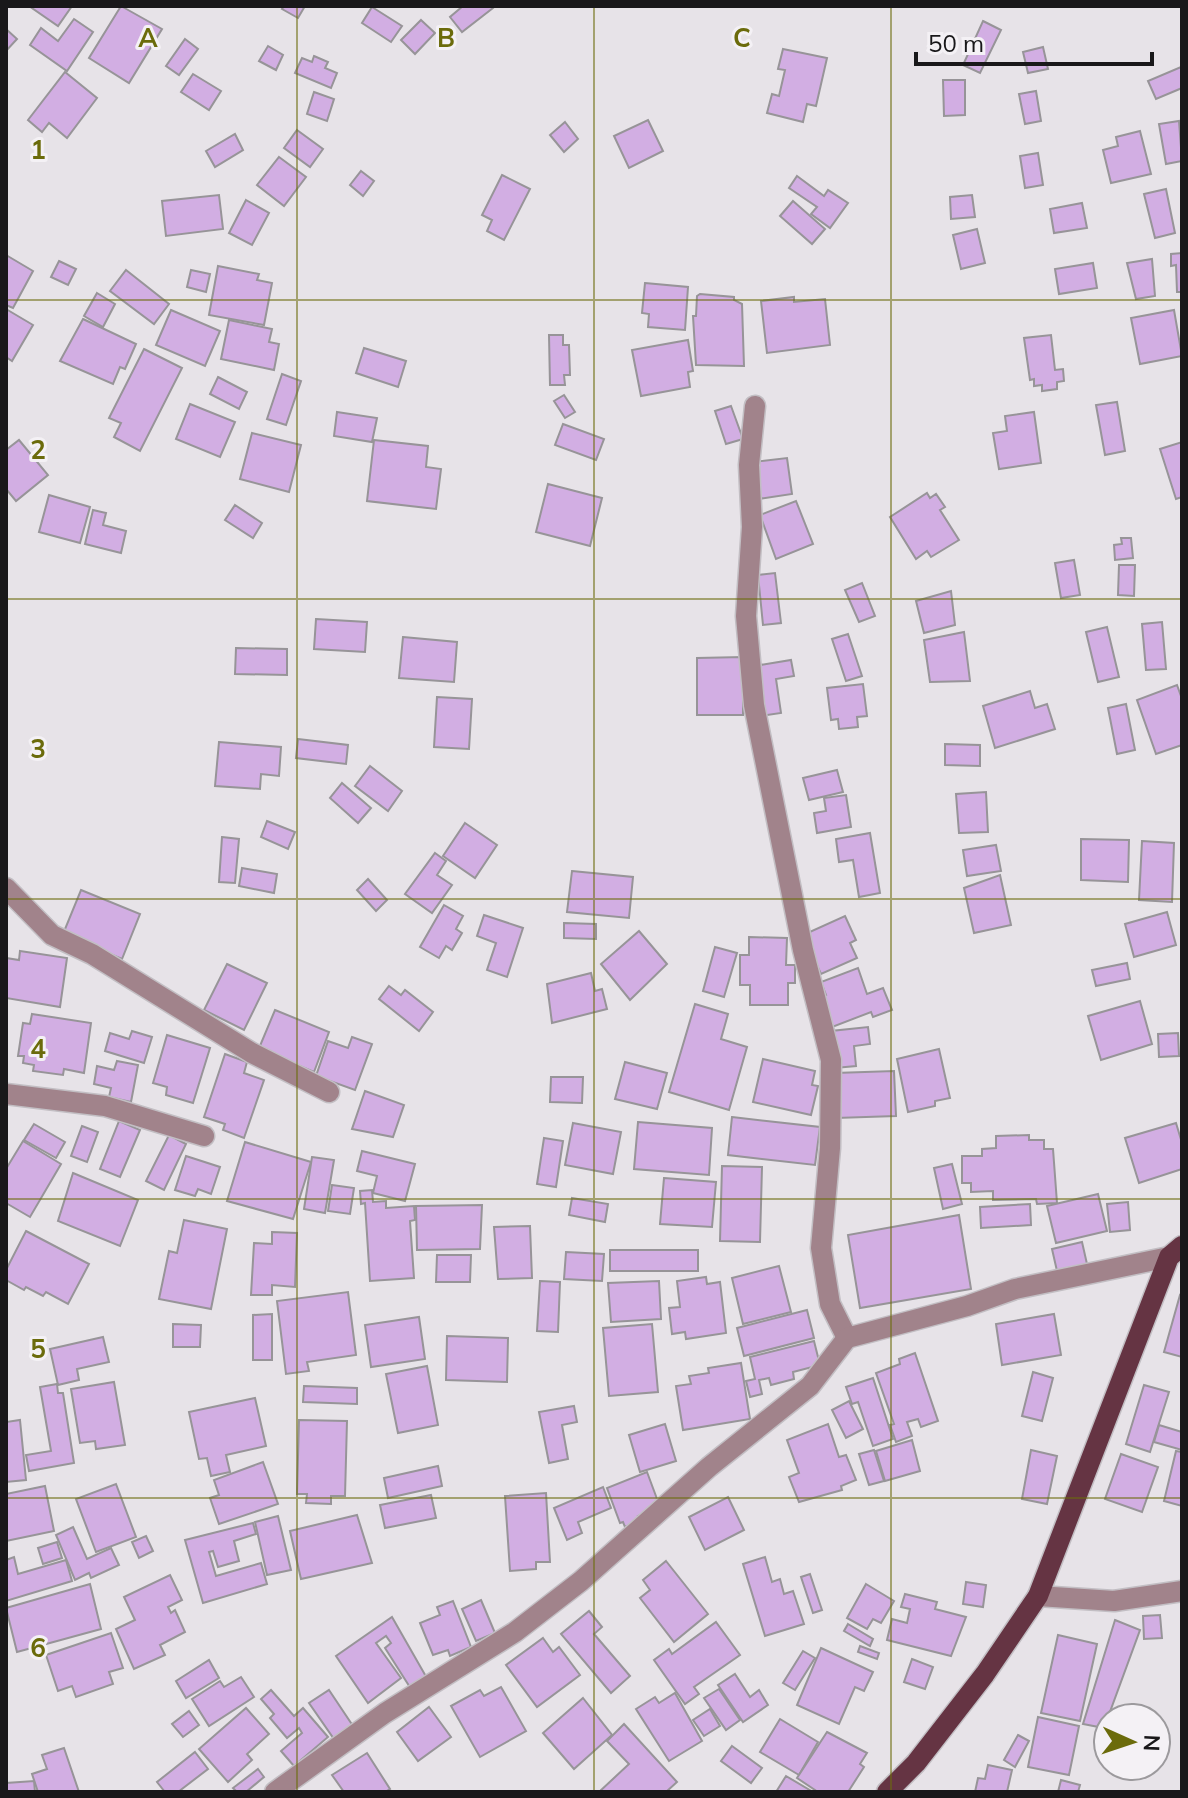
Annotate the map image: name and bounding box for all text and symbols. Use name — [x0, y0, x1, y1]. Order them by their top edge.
scale bar — [916, 16, 1152, 66]
text: A — [138, 21, 158, 54]
text: B — [437, 21, 455, 54]
text: C — [733, 21, 751, 54]
text: 50 m — [928, 28, 984, 58]
text: 1 — [30, 133, 46, 166]
text: 2 — [30, 433, 46, 466]
text: 3 — [30, 732, 46, 765]
text: 4 — [30, 1032, 46, 1065]
text: 5 — [30, 1332, 46, 1365]
text: 6 — [30, 1631, 46, 1664]
north arrow — [1092, 1702, 1172, 1782]
text: N — [1138, 1734, 1166, 1752]

